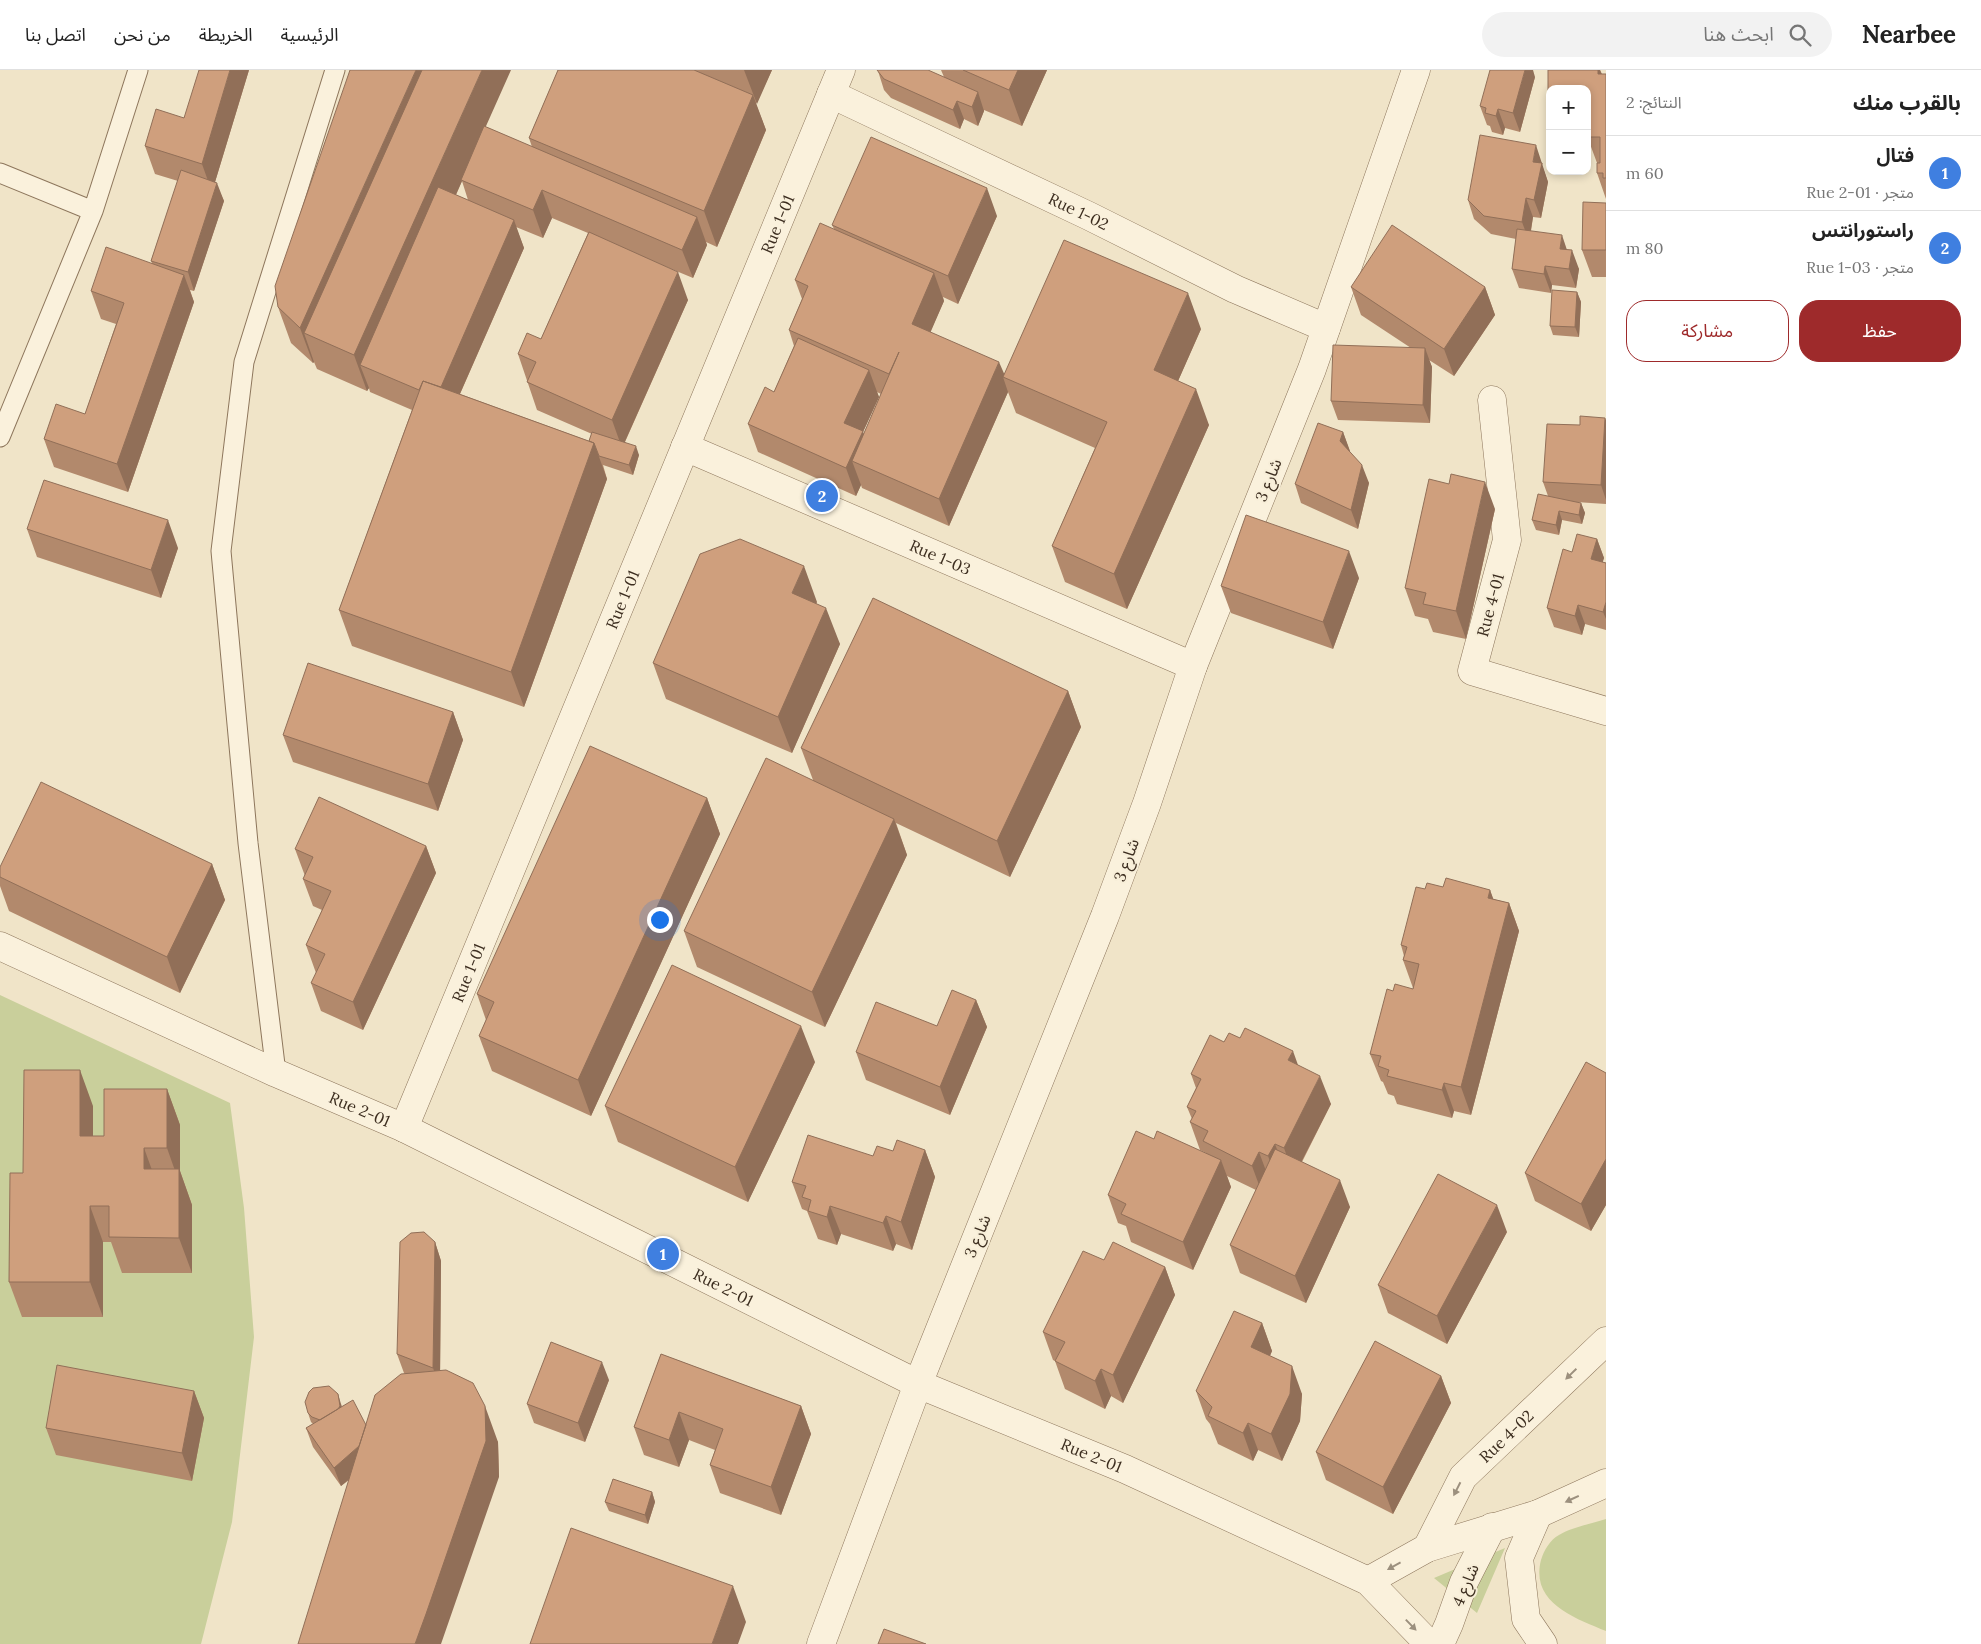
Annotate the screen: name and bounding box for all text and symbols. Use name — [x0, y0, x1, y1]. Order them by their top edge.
search box — [1482, 12, 1832, 57]
text: Nearbee — [1862, 19, 1956, 50]
icon: search — [1786, 21, 1814, 49]
text: ابحث هنا — [1703, 22, 1774, 46]
text: اتصل بنا — [25, 23, 86, 46]
text: من نحن — [114, 23, 171, 46]
text: الخريطة — [199, 23, 253, 46]
text: الرئيسية — [281, 23, 338, 46]
map controls — [1546, 85, 1591, 175]
button: + — [1546, 85, 1591, 130]
text: بالقرب منك — [1853, 89, 1961, 116]
text: النتائج: 2 — [1626, 92, 1682, 112]
button: − — [1546, 130, 1591, 175]
text: فتال — [1877, 143, 1914, 167]
text: 60 m — [1626, 163, 1664, 183]
text: 1 — [1942, 163, 1948, 183]
text: متجر · Rue 2-01 — [1806, 182, 1914, 202]
street label: Rue 1-02 — [1045, 188, 1112, 234]
street label: Rue 1-01 — [756, 192, 798, 256]
text: راستورانتس — [1812, 218, 1914, 242]
text: 80 m — [1626, 238, 1663, 258]
text: 2 — [1941, 238, 1949, 258]
text: متجر · Rue 1-03 — [1806, 257, 1914, 277]
button: مشاركة — [1626, 300, 1789, 362]
button: حفظ — [1799, 300, 1961, 362]
street label: شارع 3 — [1250, 456, 1288, 505]
pin: 2 — [806, 477, 838, 515]
street label: Rue 1-03 — [907, 535, 974, 579]
street label: Rue 1-01 — [601, 567, 643, 632]
street label: Rue 4-01 — [1472, 571, 1508, 639]
street label: شارع 3 — [1109, 836, 1146, 885]
your location — [647, 907, 673, 933]
street label: Rue 1-01 — [447, 940, 489, 1005]
street label: Rue 2-01 — [326, 1087, 393, 1131]
street label: شارع 3 — [959, 1212, 997, 1261]
pin: 1 — [647, 1235, 679, 1273]
street label: Rue 2-01 — [690, 1264, 757, 1310]
one-way arrow — [1565, 1368, 1577, 1380]
street label: Rue 4-02 — [1475, 1406, 1537, 1467]
street label: Rue 2-01 — [1058, 1434, 1125, 1477]
one-way arrow — [1453, 1482, 1461, 1496]
one-way arrow — [1565, 1495, 1579, 1503]
street label: شارع 4 — [1447, 1561, 1486, 1610]
one-way arrow — [1387, 1562, 1402, 1570]
one-way arrow — [1405, 1619, 1417, 1631]

